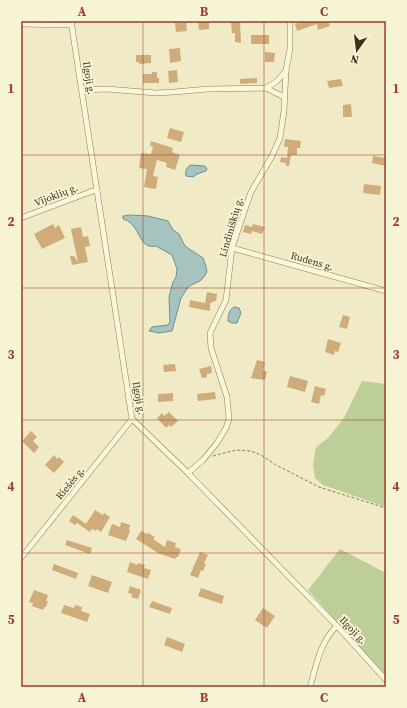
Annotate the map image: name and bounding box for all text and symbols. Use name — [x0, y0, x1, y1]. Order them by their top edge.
text: A — [78, 3, 87, 20]
text: B — [200, 3, 209, 20]
text: C — [320, 3, 328, 20]
north arrow — [337, 30, 377, 70]
text: N — [349, 51, 360, 67]
street label: Ilgoji g. — [80, 60, 98, 96]
text: 1 — [7, 80, 15, 97]
text: 1 — [392, 80, 400, 97]
street label: Vijoklių g. — [32, 181, 80, 209]
street label: Lindiniškių g. — [216, 196, 246, 258]
text: 2 — [7, 213, 15, 230]
text: 2 — [392, 213, 400, 230]
street label: Rudens g. — [289, 249, 335, 273]
text: 3 — [7, 346, 15, 363]
text: 3 — [392, 346, 400, 363]
street label: Ilgoji g. — [129, 380, 149, 416]
street label: Riešės g. — [53, 464, 87, 502]
text: 4 — [7, 478, 15, 495]
text: 4 — [392, 478, 400, 495]
text: 5 — [7, 611, 15, 628]
text: 5 — [392, 611, 400, 628]
street label: Ilgoji g. — [337, 613, 369, 647]
text: A — [78, 689, 87, 706]
text: B — [200, 689, 209, 706]
text: C — [320, 689, 328, 706]

